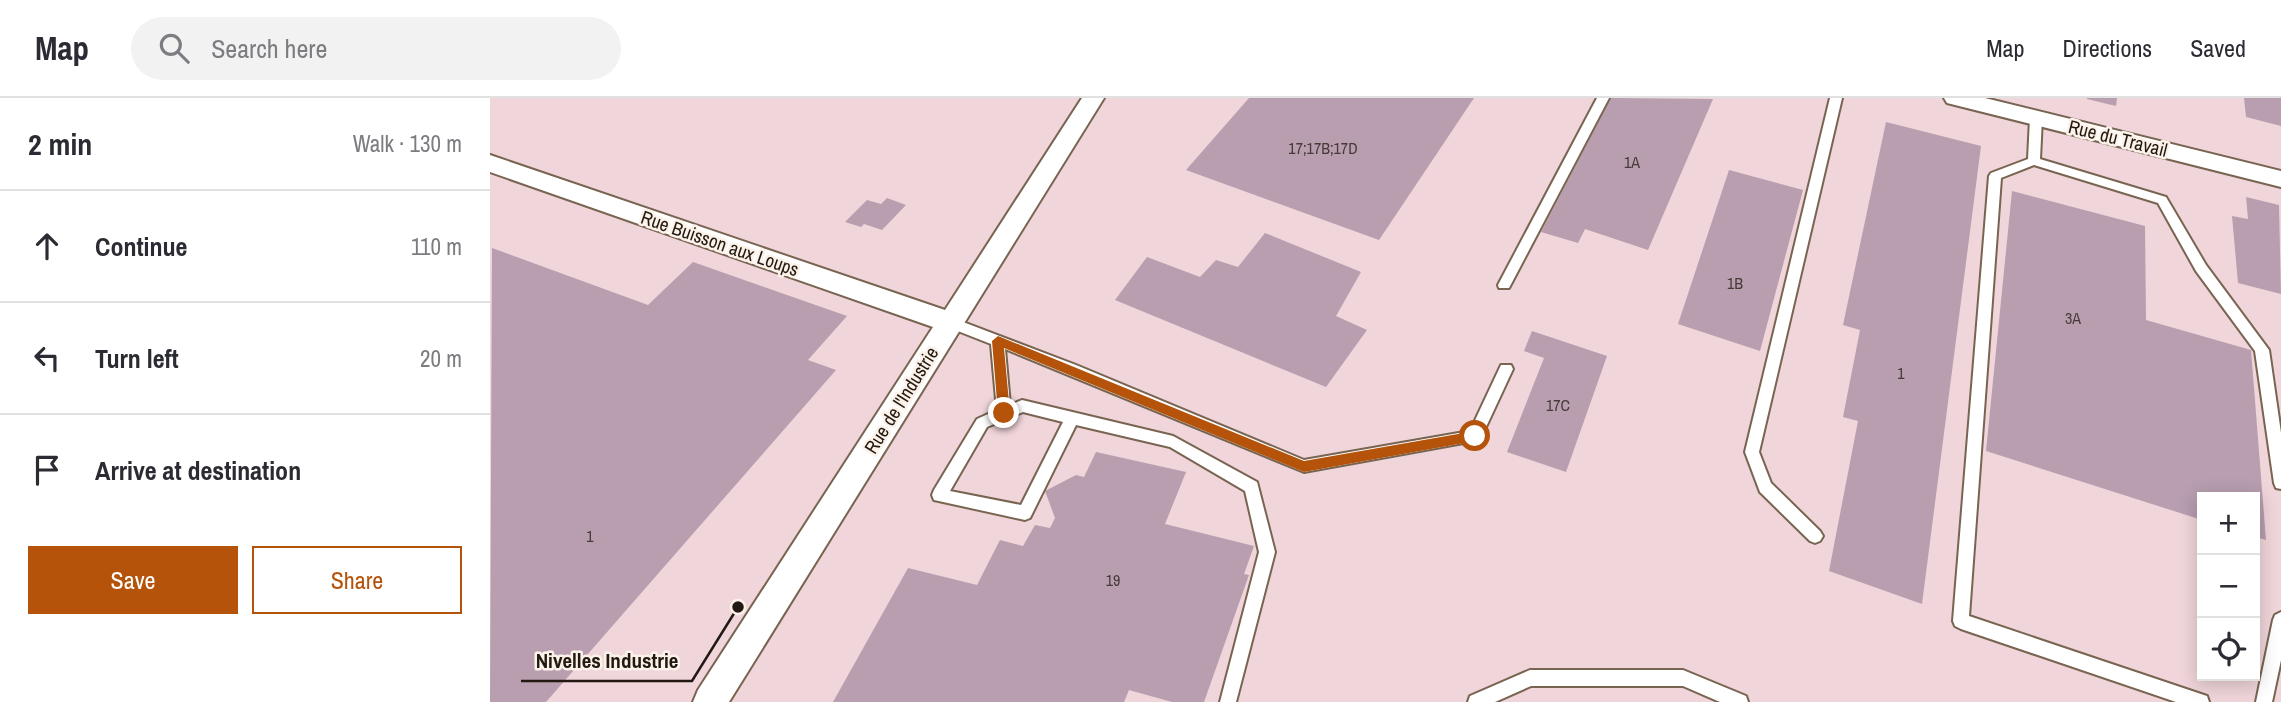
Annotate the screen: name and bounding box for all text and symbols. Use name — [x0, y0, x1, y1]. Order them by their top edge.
search box — [131, 17, 621, 80]
text: Map — [35, 26, 89, 70]
icon: search — [155, 29, 193, 67]
text: Search here — [211, 31, 327, 66]
text: Map — [1986, 32, 2024, 64]
text: Directions — [2062, 32, 2152, 64]
text: Saved — [2190, 32, 2246, 64]
street label: Rue du Travail — [2066, 113, 2170, 163]
text: 2 min — [28, 124, 92, 164]
text: Walk · 130 m — [353, 128, 462, 159]
house number: 17;17B;17D — [1288, 137, 1358, 159]
house number: 1A — [1624, 151, 1640, 173]
street label: Rue Buisson aux Loups — [638, 204, 803, 282]
icon: ahead — [28, 227, 66, 265]
text: Continue — [95, 229, 187, 264]
text: 110 m — [411, 231, 462, 262]
house number: 1B — [1727, 272, 1743, 294]
house number: 3A — [2065, 307, 2081, 329]
icon: left — [28, 339, 66, 377]
text: Turn left — [95, 341, 179, 376]
street label: Rue de l'Industrie — [858, 342, 944, 458]
text: 20 m — [420, 343, 462, 374]
house number: 1 — [1897, 362, 1905, 384]
house number: 17C — [1546, 394, 1570, 416]
route end — [988, 397, 1019, 428]
route start — [1459, 420, 1490, 451]
icon: arrive — [28, 451, 66, 489]
text: Arrive at destination — [95, 453, 301, 488]
map controls — [2197, 492, 2260, 681]
button: + — [2197, 492, 2260, 555]
house number: 1 — [586, 525, 594, 547]
button: Save — [28, 546, 238, 614]
button: Share — [252, 546, 462, 614]
button: − — [2197, 555, 2260, 618]
house number: 19 — [1106, 569, 1120, 591]
button: locate — [2197, 618, 2260, 681]
callout: Nivelles Industrie — [521, 639, 692, 681]
text: Nivelles Industrie — [536, 646, 678, 675]

